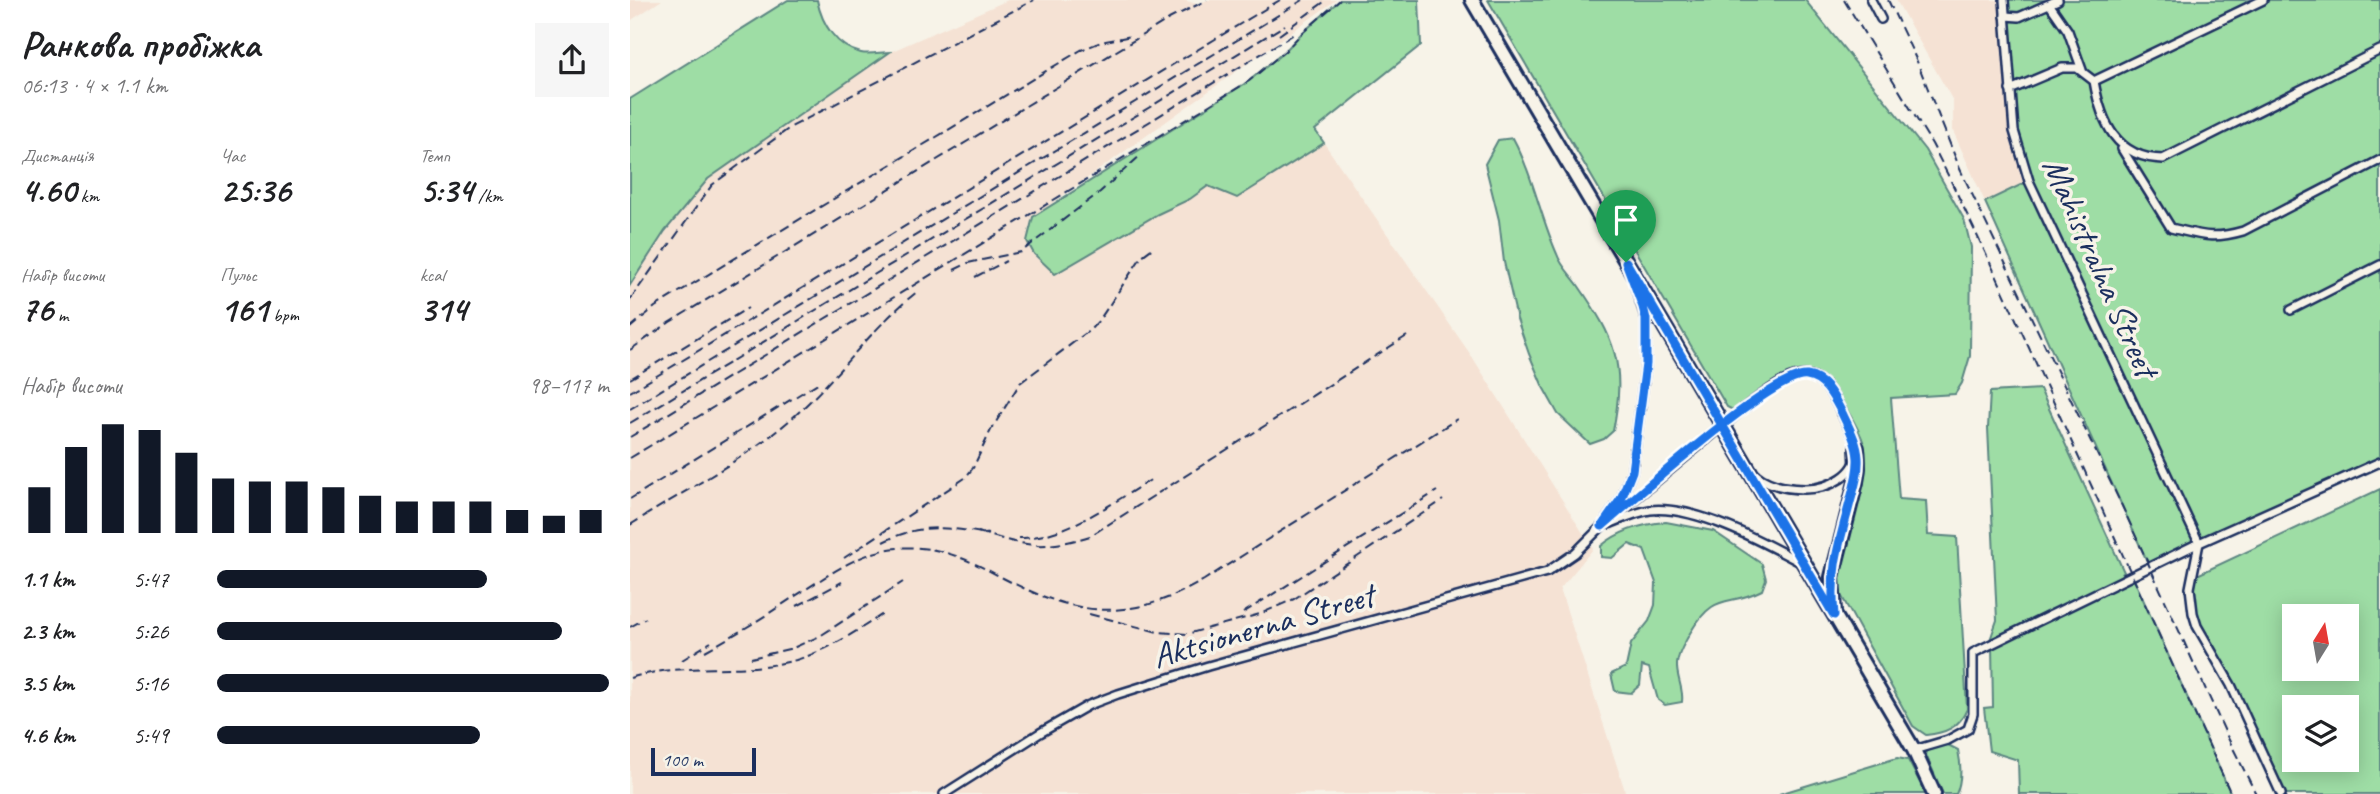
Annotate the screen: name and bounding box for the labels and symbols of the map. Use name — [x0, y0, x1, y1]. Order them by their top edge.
street label: Mahistralna Street — [2032, 151, 2171, 388]
pin — [1596, 190, 1656, 262]
street label: Aktsionerna Street — [1147, 571, 1383, 679]
north arrow — [2282, 604, 2359, 681]
scale bar — [651, 745, 756, 777]

